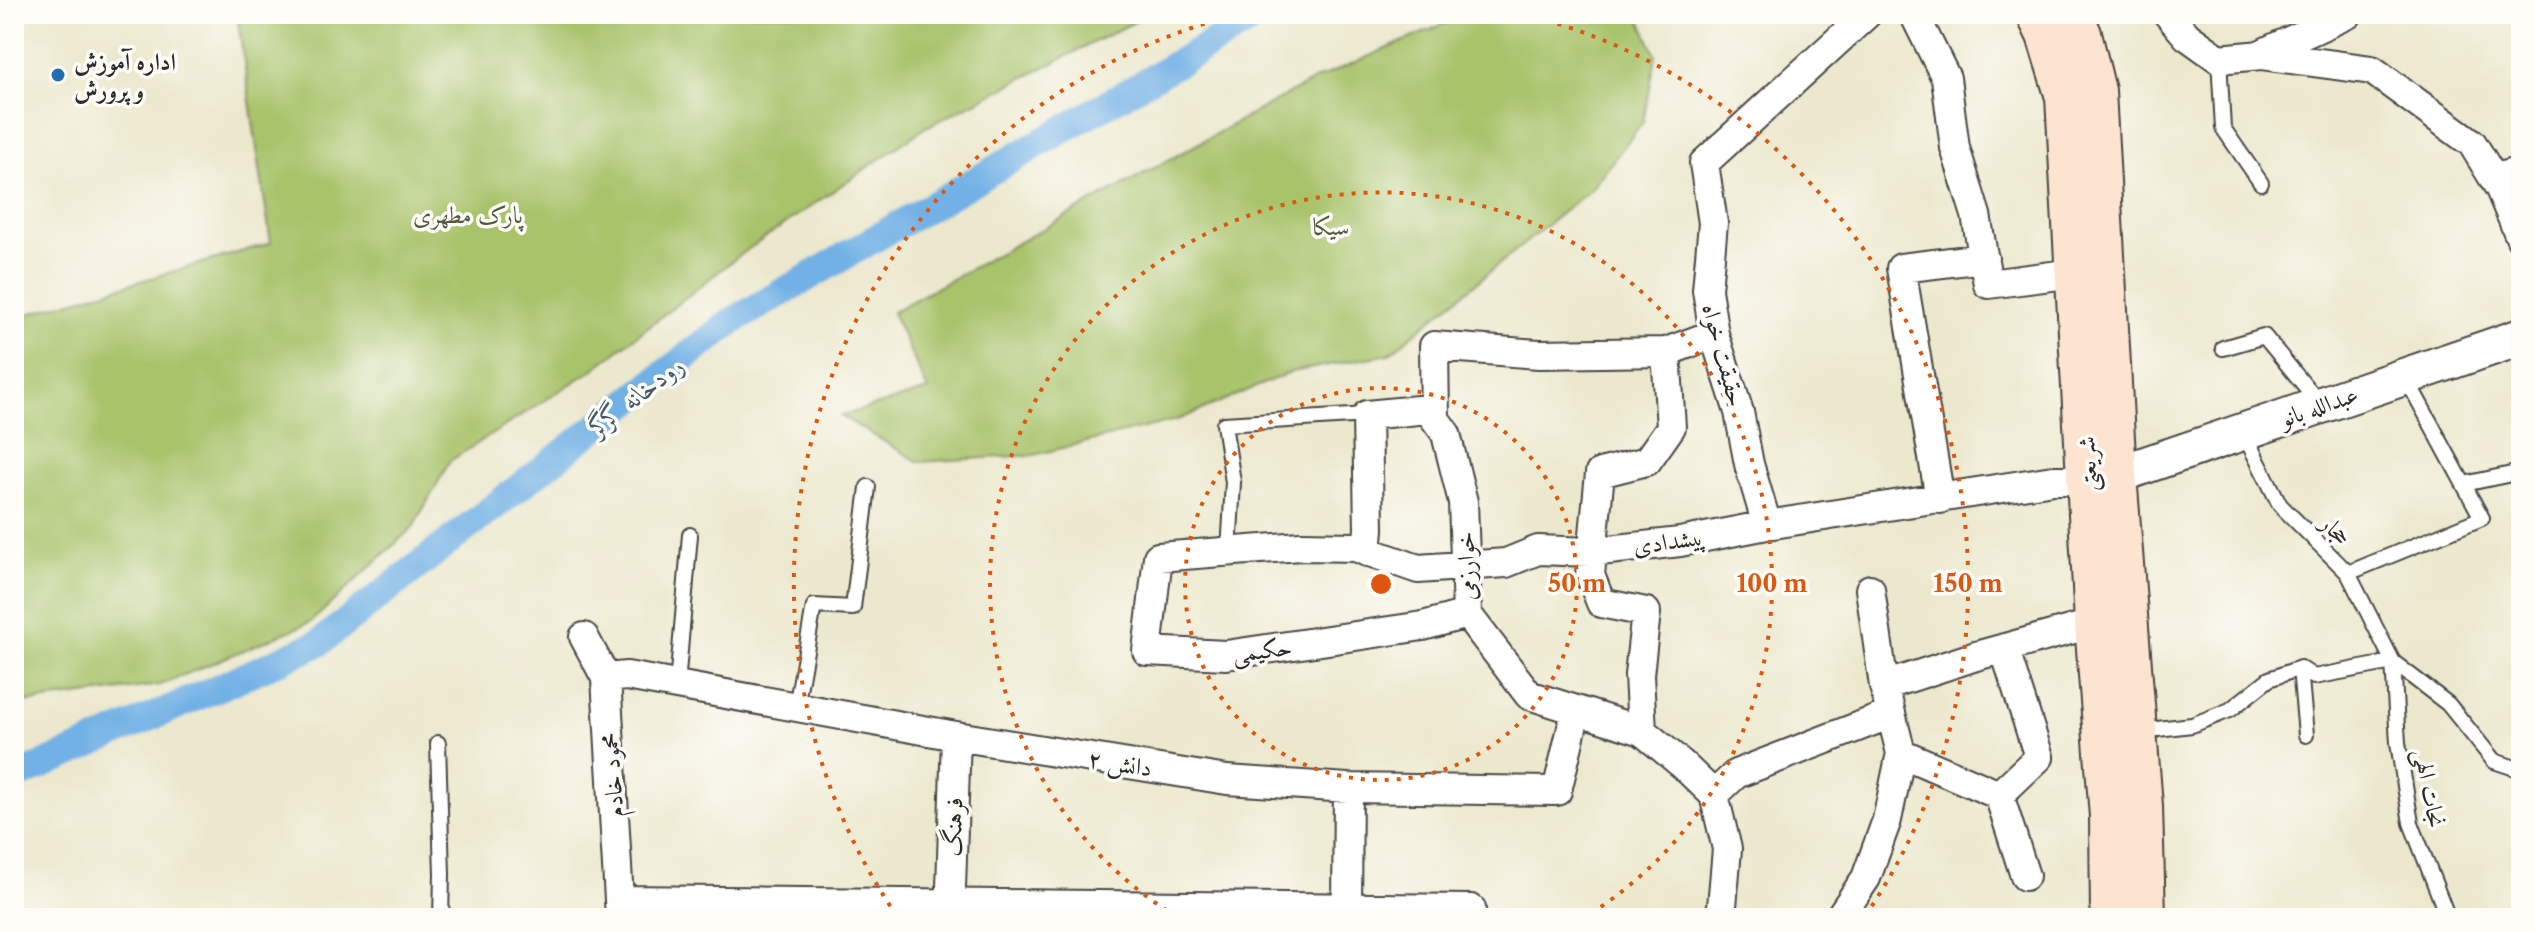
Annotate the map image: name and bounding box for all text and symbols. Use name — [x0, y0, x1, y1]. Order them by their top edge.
place label: اداره آموزش و پرورش — [74, 47, 176, 106]
marker: اداره آموزش و پرورش — [49, 66, 67, 84]
park label: پارک مطهری — [413, 200, 524, 232]
park label: سیکا — [1313, 212, 1349, 241]
street label: حقیقت خواه — [1695, 300, 1752, 410]
water label: رودخانه گرگر — [580, 348, 690, 444]
street label: عبدالله بانو — [2274, 379, 2362, 434]
street label: شریعتی — [2071, 435, 2106, 492]
street label: حجار — [2313, 507, 2358, 552]
street label: پیشدادی — [1631, 522, 1707, 562]
street label: خوارزمی — [1450, 531, 1483, 601]
text: 50 m — [1548, 569, 1606, 598]
text: 100 m — [1736, 569, 1808, 598]
text: 150 m — [1933, 569, 2003, 598]
centre of rings — [1367, 570, 1395, 598]
street label: حکیمی — [1231, 632, 1294, 671]
street label: محمود خادم — [595, 731, 636, 818]
street label: دانش ۲ — [1085, 744, 1154, 784]
street label: نجات الهی — [2405, 746, 2452, 831]
street label: فرهنگ — [937, 797, 970, 857]

